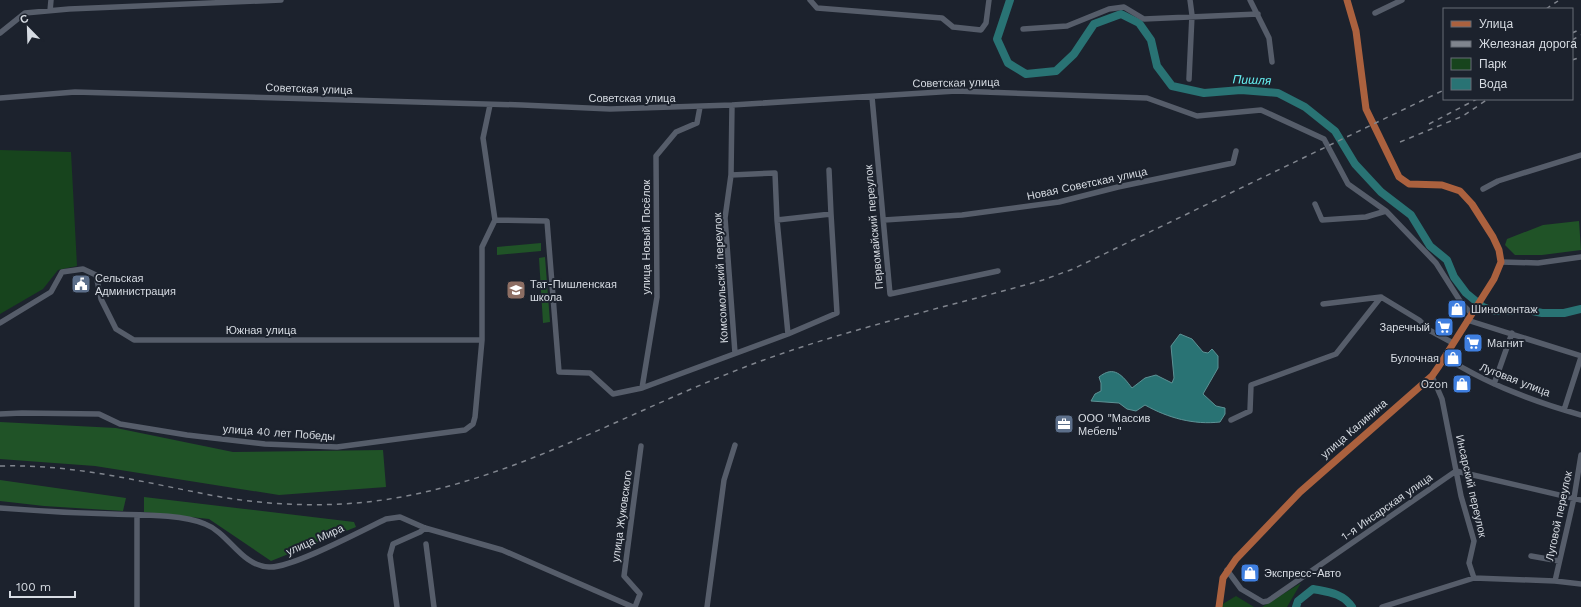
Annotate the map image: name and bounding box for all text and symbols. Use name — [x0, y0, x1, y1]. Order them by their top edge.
north arrow — [8, 8, 48, 48]
legend — [1443, 8, 1573, 100]
text: С — [18, 12, 31, 27]
text: Улица — [1479, 17, 1513, 31]
text: Железная дорога — [1479, 37, 1577, 51]
text: Парк — [1479, 57, 1507, 71]
water label: Пишля — [1233, 72, 1272, 88]
street label: Советская улица — [912, 76, 1001, 90]
text: Вода — [1479, 77, 1507, 91]
street label: Советская улица — [265, 81, 354, 97]
street label: Советская улица — [588, 92, 676, 105]
street label: Первомайский переулок — [862, 164, 886, 290]
street label: Новая Советская улица — [1026, 165, 1149, 203]
street label: улица Новый Посёлок — [640, 179, 653, 294]
street label: Комсомольский переулок — [711, 212, 731, 344]
place label: Сельская Администрация — [95, 272, 176, 298]
public building icon: Сельская Администрация — [70, 273, 92, 295]
place label: Тат-Пишленская школа — [530, 278, 617, 304]
school or university icon: Тат-Пишленская школа — [505, 279, 527, 301]
shop icon: Шиномонтаж — [1446, 298, 1468, 320]
place label: Шиномонтаж — [1471, 303, 1538, 316]
supermarket icon: Заречный — [1433, 316, 1455, 338]
place label: Заречный — [1380, 321, 1430, 334]
street label: Южная улица — [226, 324, 297, 337]
supermarket icon: Магнит — [1462, 332, 1484, 354]
place label: Магнит — [1487, 337, 1524, 350]
shop icon: Булочная — [1442, 347, 1464, 369]
place label: Булочная — [1390, 352, 1439, 365]
street label: Луговая улица — [1478, 361, 1553, 400]
shop icon: Ozon — [1451, 373, 1473, 395]
place label: Ozon — [1421, 378, 1448, 391]
street label: улица Калинина — [1318, 396, 1390, 461]
place label: ООО "Массив Мебель" — [1078, 412, 1150, 438]
office icon: ООО "Массив Мебель" — [1053, 413, 1075, 435]
street label: улица 40 лет Победы — [222, 423, 336, 443]
street label: Инсарский переулок — [1453, 433, 1489, 539]
street label: улица Жуковского — [609, 469, 635, 563]
street label: 1-я Инсарская улица — [1339, 470, 1436, 543]
street label: Луговой переулок — [1543, 470, 1575, 562]
street label: улица Мира — [284, 521, 347, 558]
shop icon: Экспресс-Авто — [1239, 562, 1261, 584]
place label: Экспресс-Авто — [1264, 567, 1341, 580]
scale bar — [10, 573, 75, 599]
text: 100 m — [16, 580, 51, 594]

